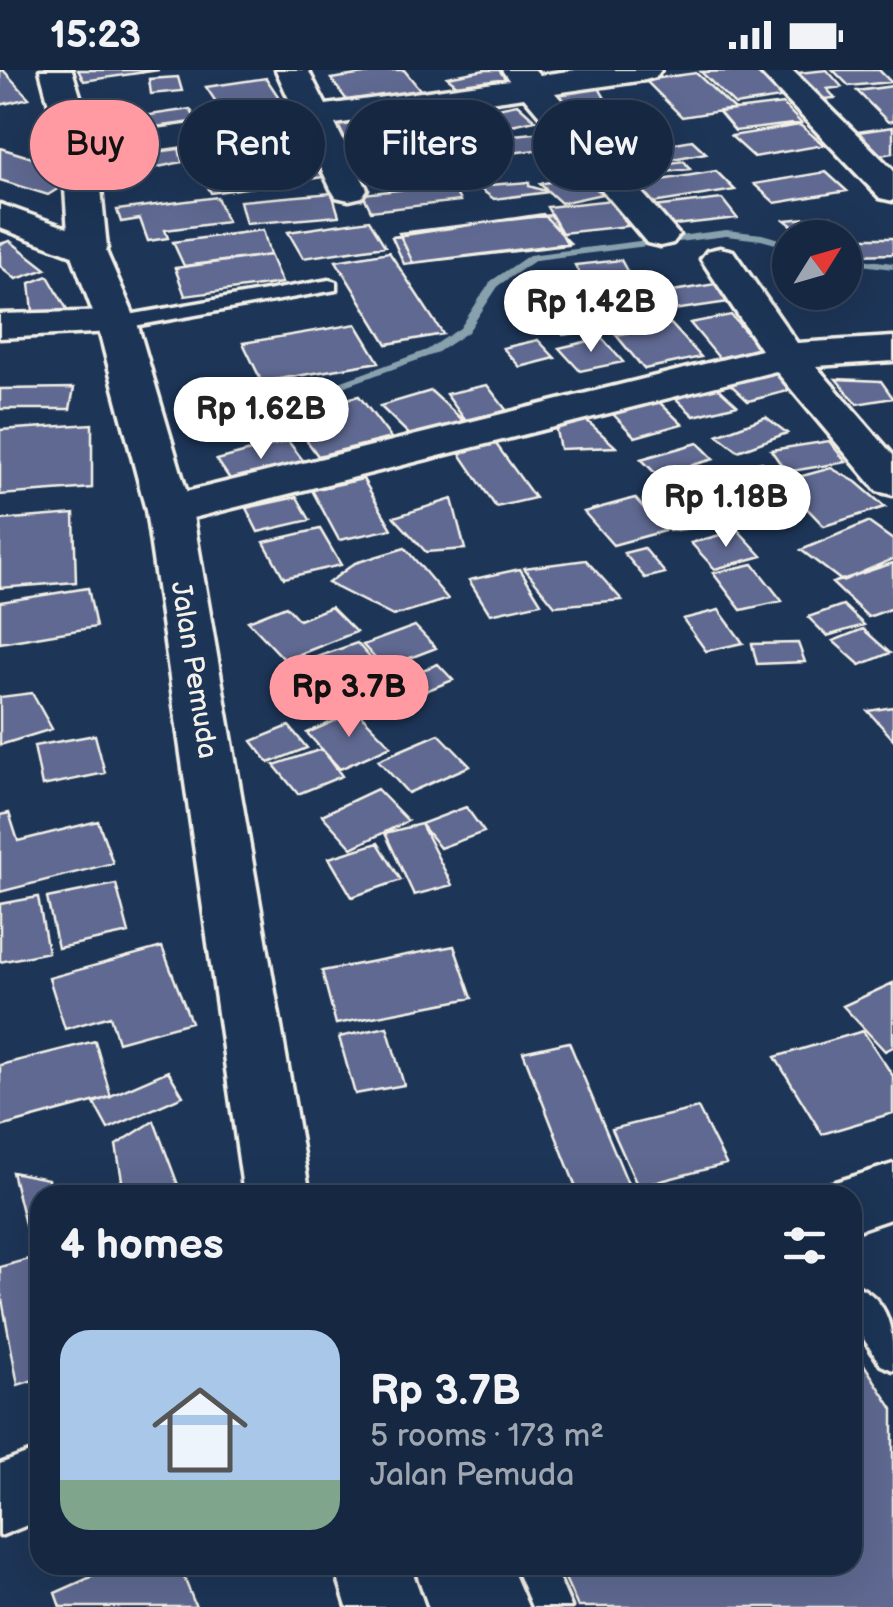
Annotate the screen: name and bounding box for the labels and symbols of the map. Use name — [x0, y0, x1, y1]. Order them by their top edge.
north arrow — [772, 220, 862, 310]
pin: Rp 1.42B — [488, 270, 694, 355]
pin: Rp 1.62B — [158, 377, 364, 462]
pin: Rp 1.18B — [623, 465, 829, 550]
street label: Jalan Pemuda — [164, 579, 224, 761]
pin: Rp 3.7B — [257, 655, 441, 740]

